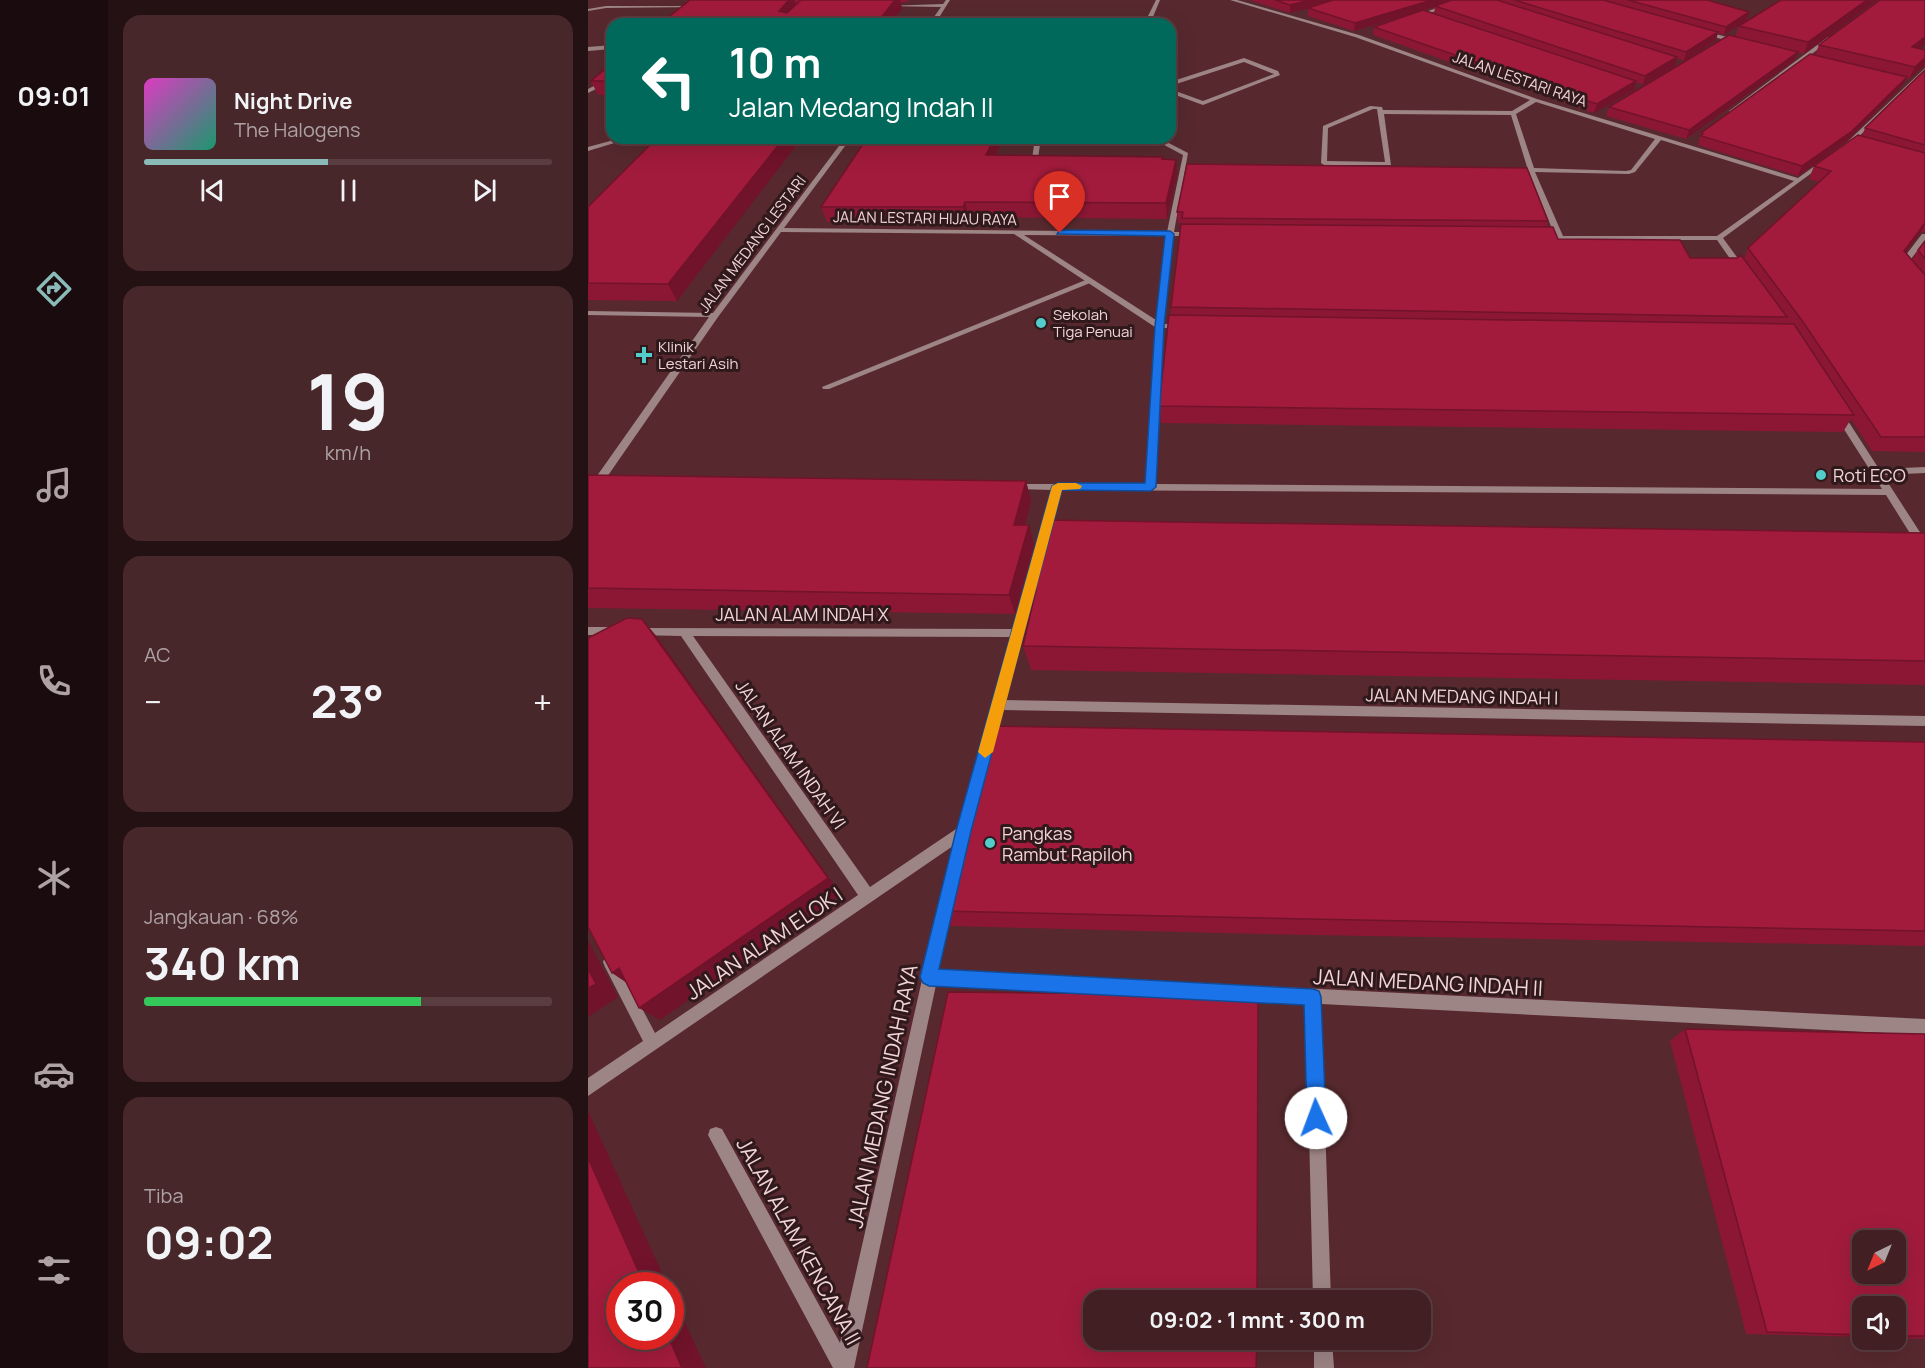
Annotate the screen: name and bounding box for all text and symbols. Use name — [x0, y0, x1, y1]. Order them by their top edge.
text: 10 m — [729, 33, 821, 91]
icon: left — [630, 42, 708, 120]
street label: JALAN LESTARI RAYA — [1450, 46, 1590, 112]
text: 09:01 — [17, 77, 91, 114]
text: Night Drive — [234, 86, 353, 116]
text: Jalan Medang Indah II — [729, 88, 993, 125]
text: The Halogens — [234, 116, 360, 143]
street label: JALAN MEDANG LESTARI — [693, 171, 811, 317]
pin — [1034, 171, 1085, 233]
icon: previous — [196, 174, 229, 207]
icon: pause — [332, 174, 365, 207]
icon: next — [468, 174, 501, 207]
icon: arrive — [1043, 180, 1076, 213]
street label: JALAN LESTARI HIJAU RAYA — [833, 206, 1018, 230]
icon: directions — [33, 268, 75, 310]
place label: Sekolah Tiga Penuai — [1053, 304, 1133, 342]
marker: Sekolah Tiga Penuai — [1034, 316, 1048, 330]
place label: Klinik Lestari Asih — [658, 336, 738, 374]
marker: Klinik Lestari Asih — [635, 346, 653, 364]
text: 19 — [307, 347, 389, 453]
text: km/h — [325, 439, 371, 466]
place label: Roti ECO — [1833, 463, 1906, 487]
icon: music — [33, 464, 75, 506]
marker: Roti ECO — [1814, 468, 1828, 482]
street label: JALAN ALAM INDAH X — [715, 602, 889, 626]
text: AC — [144, 641, 171, 668]
icon: phone — [33, 660, 75, 702]
text: 23° — [311, 670, 384, 732]
street label: JALAN ALAM INDAH VI — [730, 675, 852, 833]
text: − — [144, 679, 162, 724]
text: + — [533, 679, 552, 724]
street label: JALAN MEDANG INDAH I — [1365, 682, 1559, 710]
place label: Pangkas Rambut Rapiloh — [1002, 821, 1133, 866]
marker: Pangkas Rambut Rapiloh — [983, 836, 997, 850]
icon: climate — [33, 857, 75, 899]
street label: JALAN ALAM ELOK I — [680, 880, 848, 1006]
text: Jangkauan · 68% — [144, 903, 299, 930]
text: 340 km — [144, 932, 301, 994]
street label: JALAN MEDANG INDAH RAYA — [840, 962, 924, 1230]
street label: JALAN MEDANG INDAH II — [1312, 962, 1544, 1002]
icon: car — [33, 1053, 75, 1095]
position arrow — [1284, 1086, 1348, 1150]
street label: JALAN ALAM KENCANA II — [730, 1132, 868, 1350]
text: Tiba — [144, 1182, 184, 1209]
text: 09:02 — [144, 1211, 273, 1273]
north arrow — [1852, 1230, 1906, 1284]
map controls — [1852, 1230, 1906, 1350]
icon: filters — [33, 1249, 75, 1291]
speed limit sign: 30 — [606, 1272, 684, 1350]
button: sound — [1852, 1296, 1906, 1350]
text: 09:02 · 1 mnt · 300 m — [1149, 1305, 1365, 1335]

